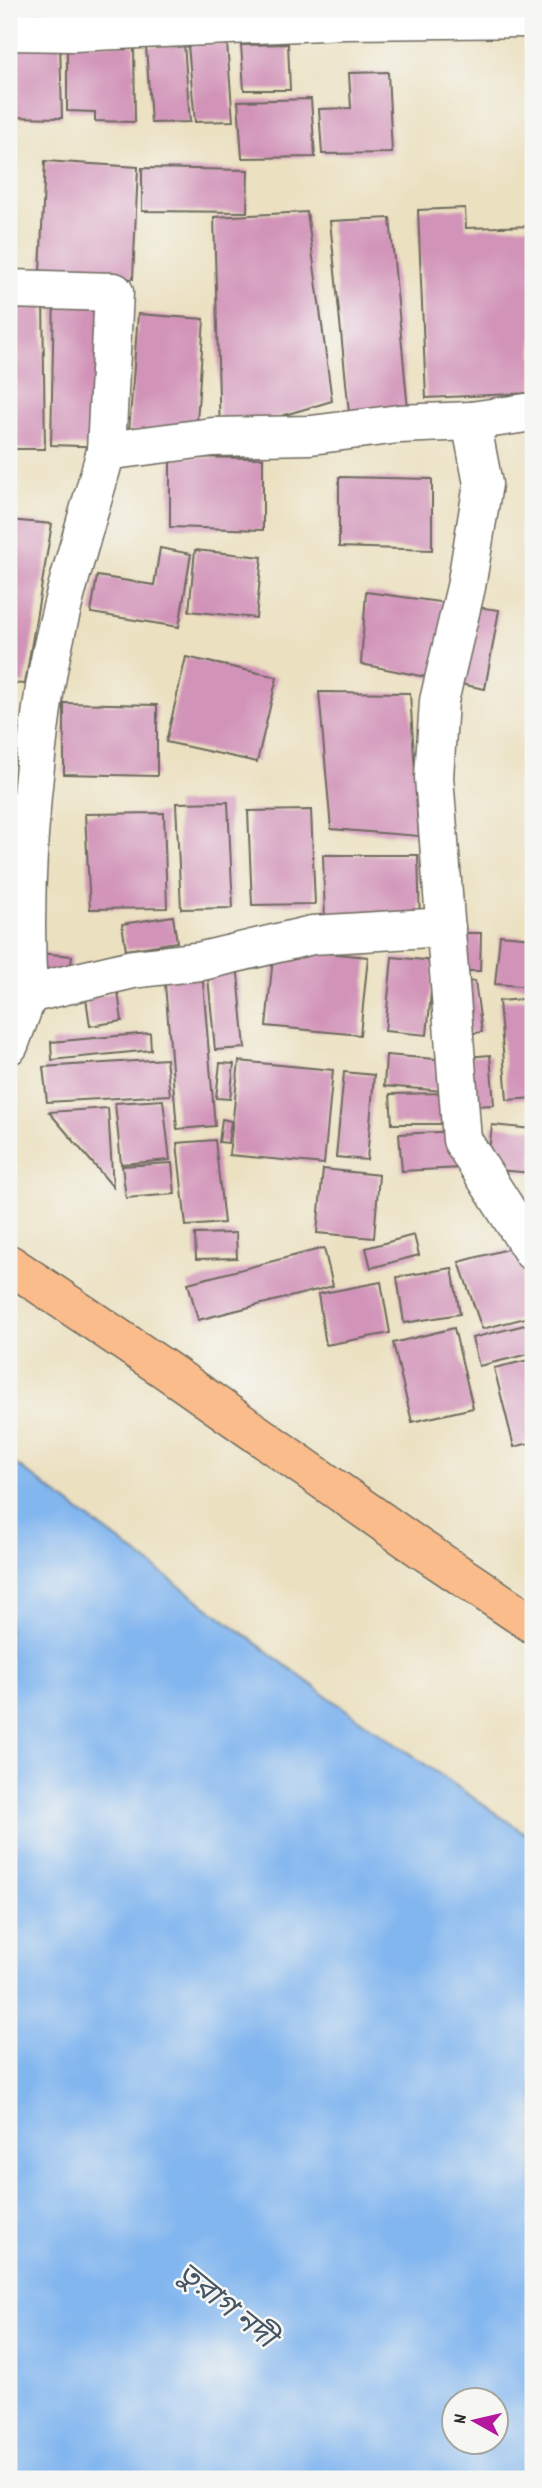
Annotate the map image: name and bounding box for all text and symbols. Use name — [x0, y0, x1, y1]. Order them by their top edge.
water label: তুরাগ নদী — [165, 2254, 287, 2364]
north arrow — [440, 2386, 510, 2456]
text: N — [448, 2413, 476, 2426]

